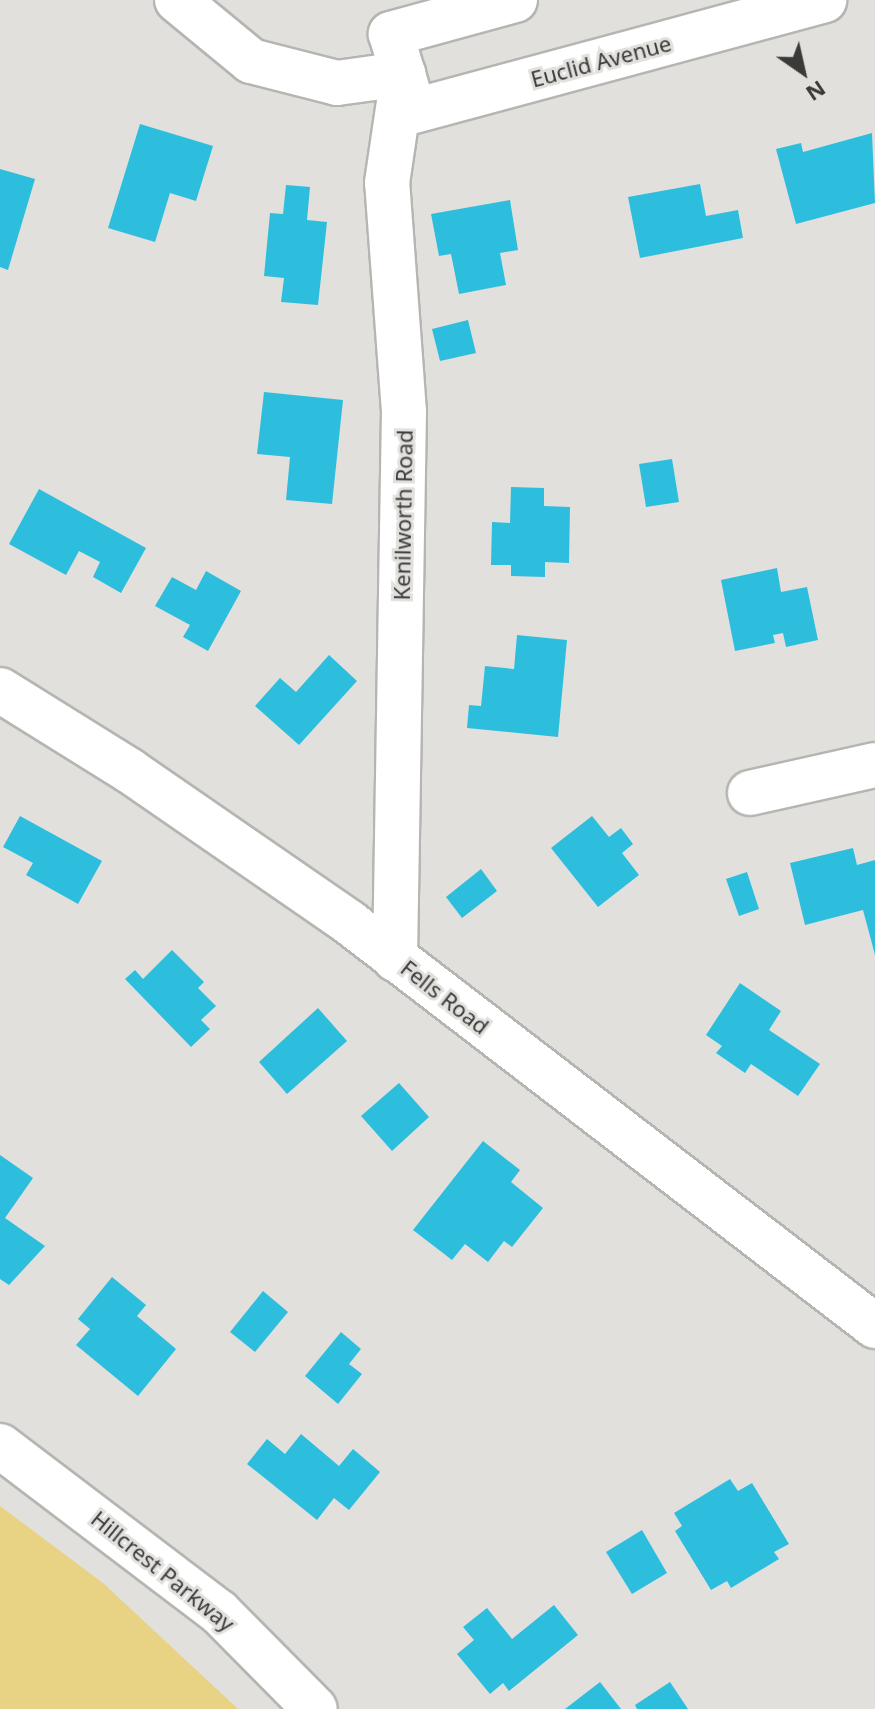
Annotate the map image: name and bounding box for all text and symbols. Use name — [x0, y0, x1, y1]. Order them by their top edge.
street label: Euclid Avenue — [528, 30, 674, 92]
north arrow — [763, 32, 843, 112]
text: N — [801, 74, 832, 109]
street label: Kenilworth Road — [388, 429, 418, 601]
street label: Fells Road — [396, 954, 494, 1040]
street label: Hillcrest Parkway — [86, 1505, 240, 1637]

